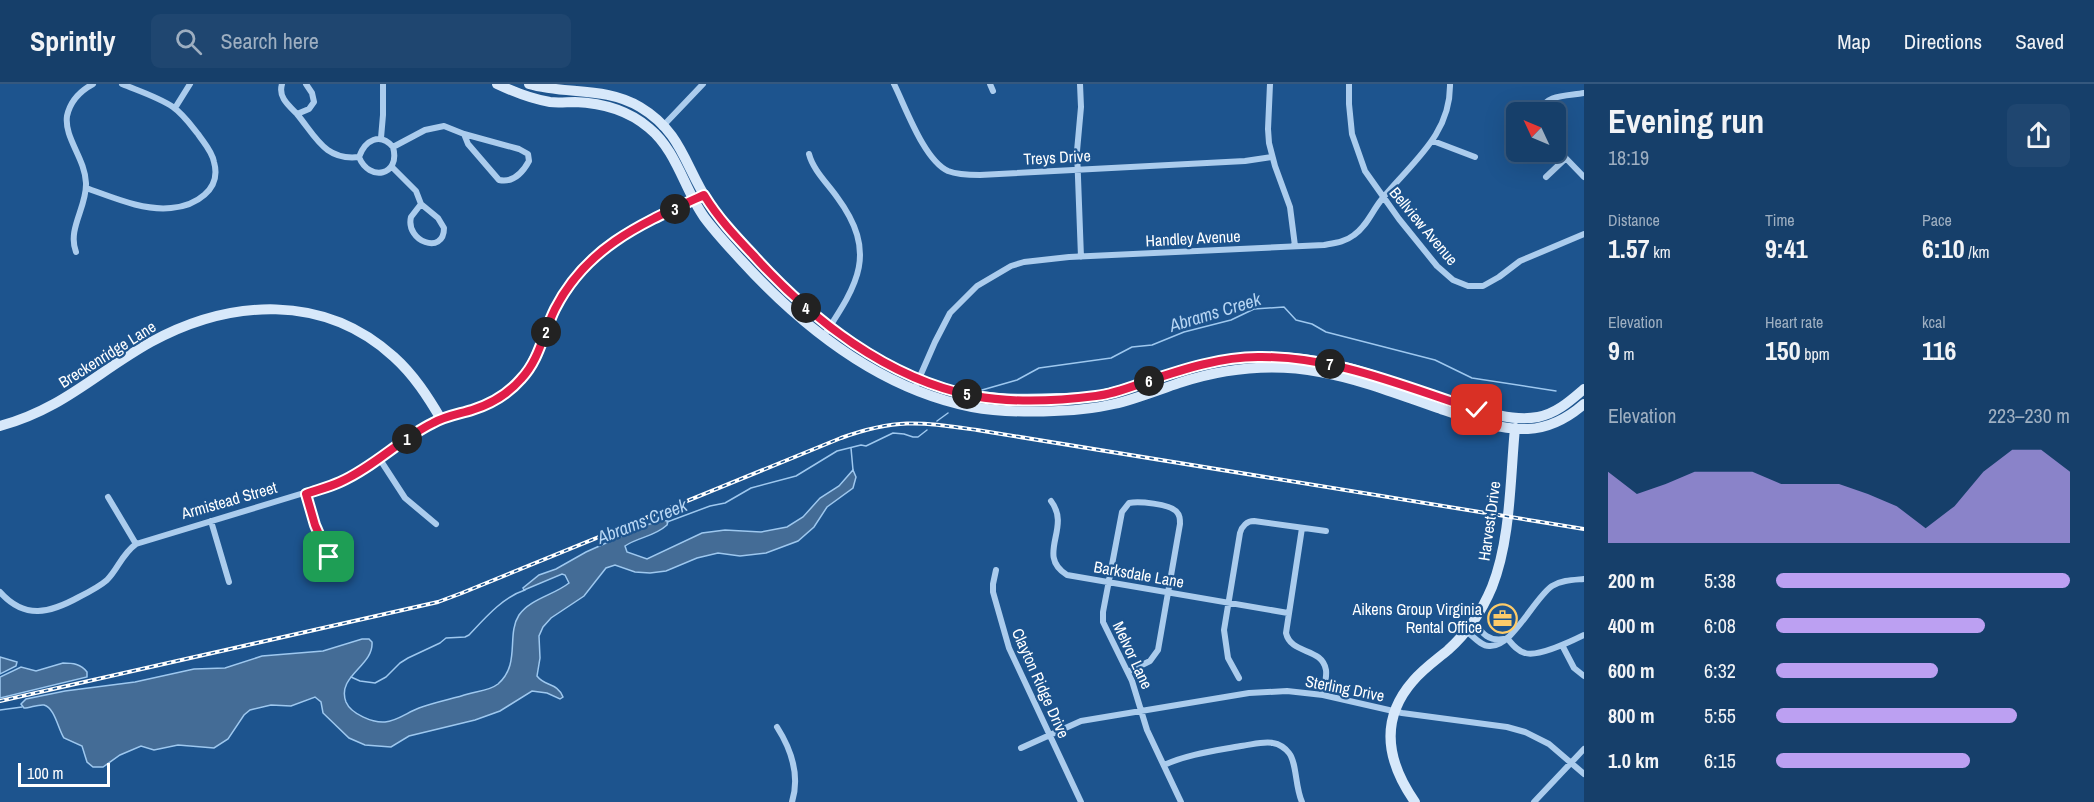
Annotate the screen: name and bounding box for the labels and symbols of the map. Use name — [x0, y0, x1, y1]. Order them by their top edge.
north arrow — [1506, 102, 1566, 162]
street label: Treys Drive — [1023, 144, 1091, 170]
street label: Bellview Avenue — [1385, 182, 1463, 270]
pin: 3 — [660, 194, 690, 224]
street label: Handley Avenue — [1145, 225, 1241, 251]
water label: Abrams Creek — [1165, 286, 1264, 338]
pin: 4 — [791, 293, 821, 323]
street label: Breckenridge Lane — [54, 315, 160, 393]
pin: 2 — [531, 317, 561, 347]
pin: 7 — [1315, 349, 1345, 379]
pin: 6 — [1134, 366, 1164, 396]
pin: 5 — [952, 379, 982, 409]
pin — [1451, 384, 1502, 435]
pin: 1 — [392, 424, 422, 454]
street label: Armistead Street — [178, 476, 280, 524]
street label: Harvest Drive — [1473, 480, 1505, 562]
water label: Abrams Creek — [593, 492, 691, 550]
pin — [303, 531, 354, 582]
street label: Barksdale Lane — [1092, 555, 1186, 593]
place label: Aikens Group Virginia Rental Office — [1351, 598, 1483, 638]
office icon: Aikens Group Virginia Rental Office — [1487, 602, 1519, 634]
street label: Melvor Lane — [1108, 618, 1158, 692]
street label: Clayton Ridge Drive — [1007, 625, 1075, 741]
street label: Sterling Drive — [1304, 670, 1386, 706]
scale bar — [18, 760, 110, 788]

